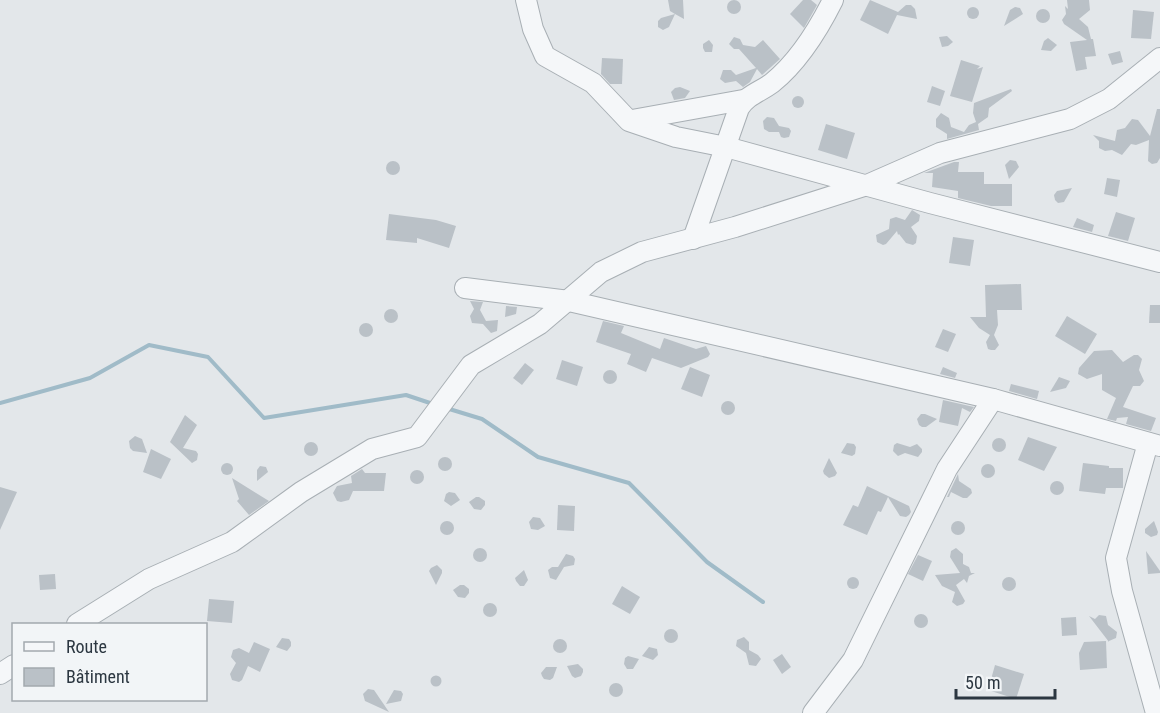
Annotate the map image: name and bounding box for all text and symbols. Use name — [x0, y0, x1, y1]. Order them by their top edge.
legend — [12, 623, 207, 701]
text: Route — [66, 636, 107, 657]
scale bar — [956, 662, 1055, 700]
text: Bâtiment — [66, 666, 130, 687]
text: 50 m — [965, 672, 1000, 693]

